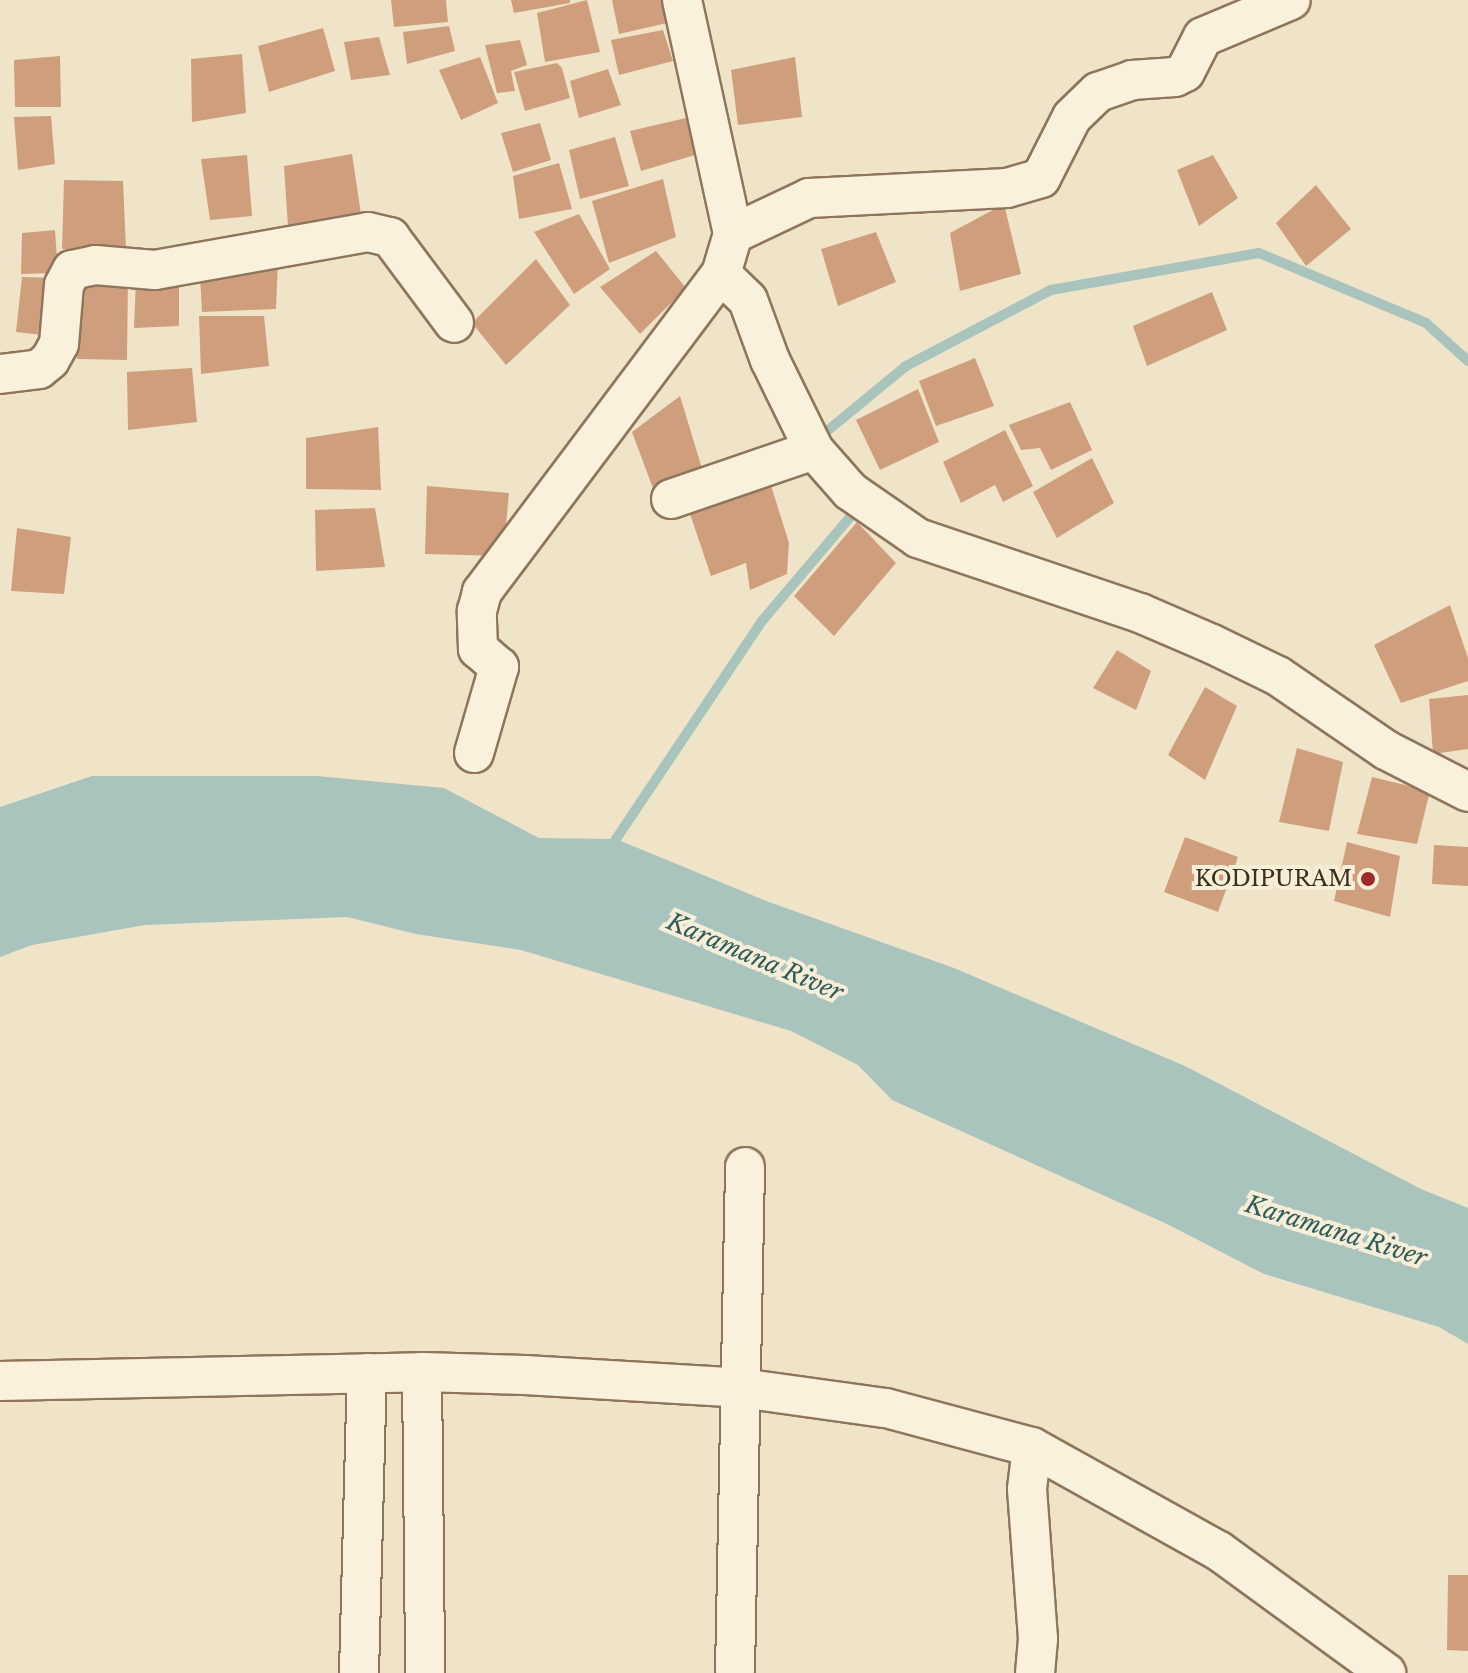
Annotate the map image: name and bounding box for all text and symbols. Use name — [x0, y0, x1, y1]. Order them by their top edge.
place label: KODIPURAM — [1195, 866, 1352, 892]
marker: KODIPURAM — [1359, 870, 1377, 888]
water label: Karamana River — [662, 907, 848, 1007]
water label: Karamana River — [1241, 1190, 1431, 1272]

